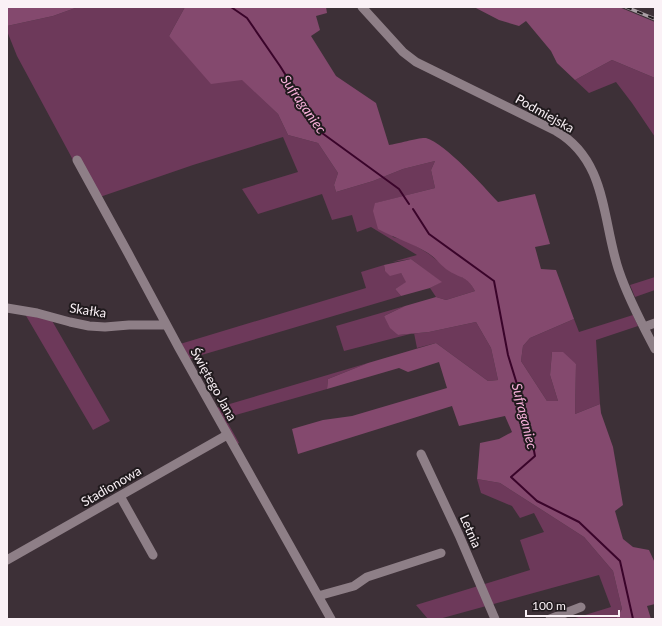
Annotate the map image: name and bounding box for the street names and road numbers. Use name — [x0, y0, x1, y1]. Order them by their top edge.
street label: Podmiejska — [513, 90, 577, 136]
street label: Skałka — [69, 299, 107, 321]
street label: Świętego Jana — [187, 345, 241, 423]
street label: Stadionowa — [78, 462, 144, 510]
street label: Letnia — [457, 512, 485, 550]

